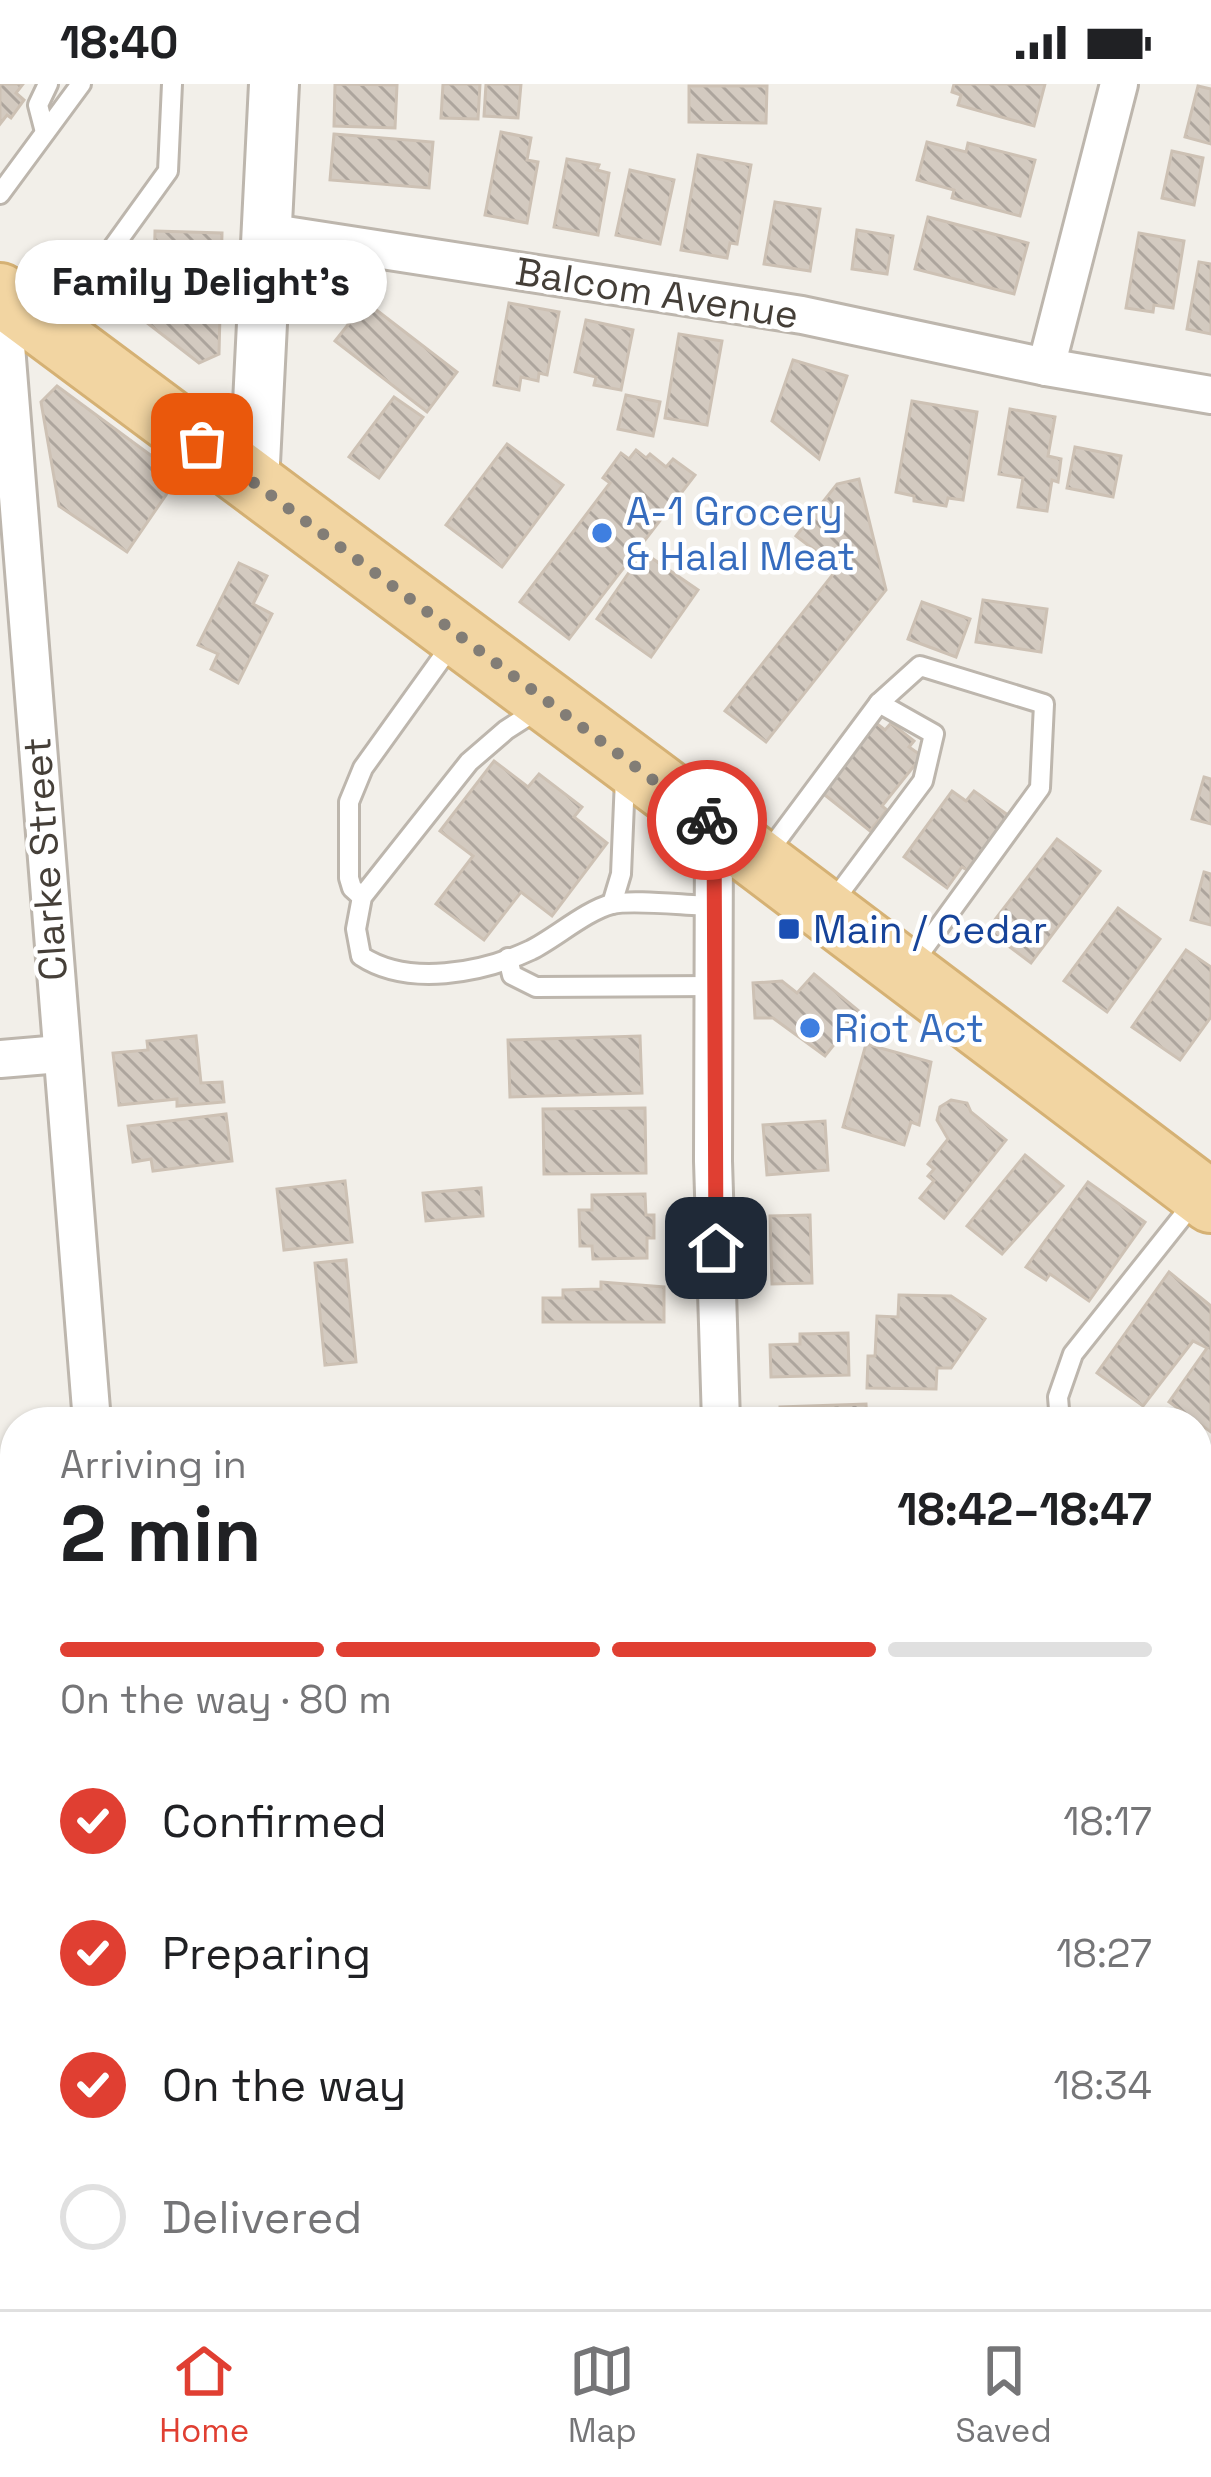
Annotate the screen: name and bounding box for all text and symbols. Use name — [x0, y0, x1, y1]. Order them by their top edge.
text: 18:40 — [60, 14, 179, 71]
callout: Family Delight's — [16, 240, 388, 324]
street label: Balcom Avenue — [512, 246, 802, 340]
text: Family Delight's — [52, 257, 350, 306]
pin — [151, 393, 253, 495]
icon: bag — [169, 411, 235, 477]
place label: A-1 Grocery & Halal Meat — [626, 487, 855, 581]
marker: A-1 Grocery & Halal Meat — [589, 520, 615, 546]
street label: Clarke Street — [12, 736, 78, 982]
courier — [647, 760, 767, 880]
icon: bike — [674, 787, 740, 853]
place label: Main / Cedar — [813, 905, 1047, 954]
marker: Main / Cedar — [776, 916, 802, 942]
place label: Riot Act — [834, 1004, 984, 1053]
marker: Riot Act — [797, 1015, 823, 1041]
pin — [665, 1197, 767, 1299]
icon: home — [683, 1215, 749, 1281]
text: Arriving in — [60, 1440, 247, 1489]
text: 18:42–18:47 — [897, 1481, 1152, 1538]
text: 2 min — [60, 1484, 262, 1584]
text: On the way · 80 m — [60, 1675, 392, 1724]
icon: check — [60, 1788, 126, 1854]
text: Confirmed — [162, 1793, 387, 1850]
text: 18:17 — [1063, 1797, 1152, 1846]
icon: check — [60, 1920, 126, 1986]
text: Preparing — [162, 1925, 371, 1982]
text: 18:27 — [1056, 1929, 1152, 1978]
icon: check — [60, 2052, 126, 2118]
text: On the way — [162, 2057, 406, 2114]
text: 18:34 — [1054, 2061, 1152, 2110]
text: Delivered — [162, 2189, 362, 2246]
tab: Home — [159, 2338, 249, 2452]
tab: Map — [568, 2338, 637, 2452]
tab: Saved — [955, 2338, 1052, 2452]

